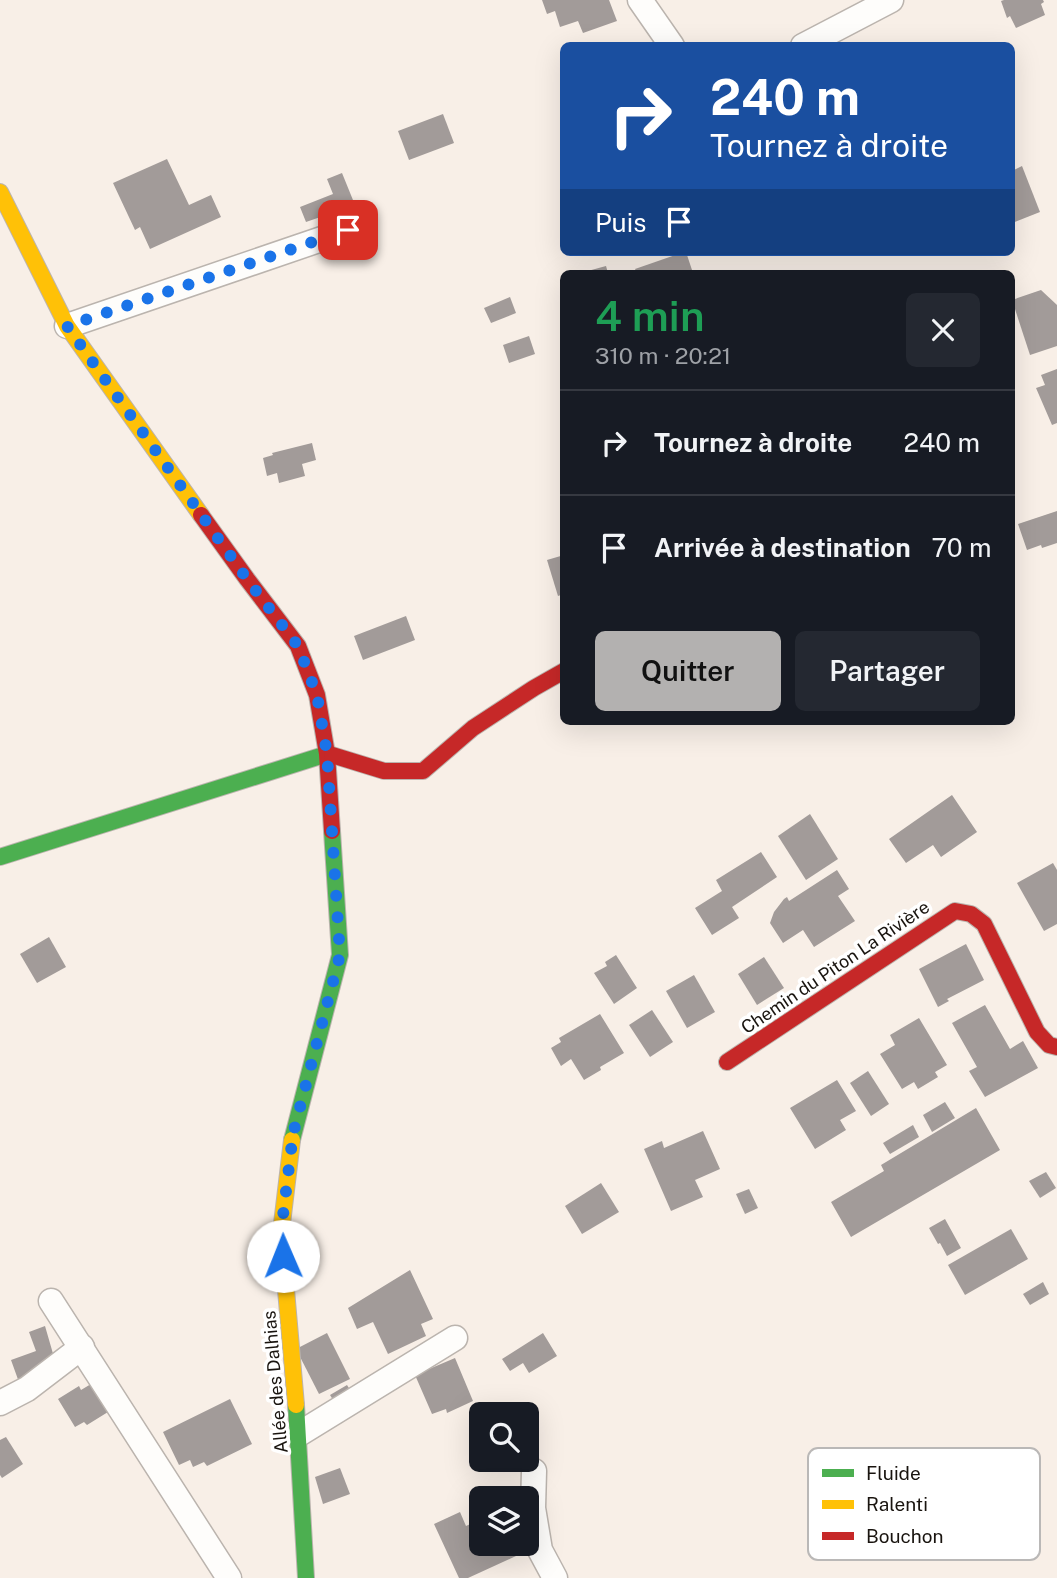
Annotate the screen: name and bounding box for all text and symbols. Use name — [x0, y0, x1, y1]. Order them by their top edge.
text: 240 m — [710, 68, 860, 126]
icon: right — [595, 70, 686, 161]
text: Tournez à droite — [710, 127, 948, 164]
pin — [318, 200, 378, 260]
icon: arrive — [660, 203, 698, 241]
text: Puis — [595, 207, 646, 238]
icon: arrive — [329, 211, 367, 249]
text: 4 min — [595, 291, 704, 340]
button: close — [906, 293, 980, 367]
text: 310 m · 20:21 — [595, 342, 731, 369]
icon: right — [595, 424, 633, 462]
text: Tournez à droite — [654, 427, 852, 458]
text: 240 m — [903, 427, 980, 458]
icon: arrive — [595, 529, 633, 567]
text: Arrivée à destination — [654, 532, 911, 563]
text: 70 m — [932, 532, 991, 563]
button: Quitter — [595, 631, 781, 711]
button: Partager — [795, 631, 980, 711]
street label: Chemin du Piton La Rivière — [737, 896, 933, 1038]
position arrow — [246, 1219, 320, 1293]
street label: Allée des Dalhias — [258, 1310, 292, 1454]
map controls — [469, 1402, 539, 1556]
button: search — [469, 1402, 539, 1472]
legend — [808, 1448, 1040, 1560]
text: Fluide — [866, 1462, 921, 1484]
button: layers — [469, 1486, 539, 1556]
text: Ralenti — [866, 1493, 928, 1515]
text: Bouchon — [866, 1525, 943, 1547]

